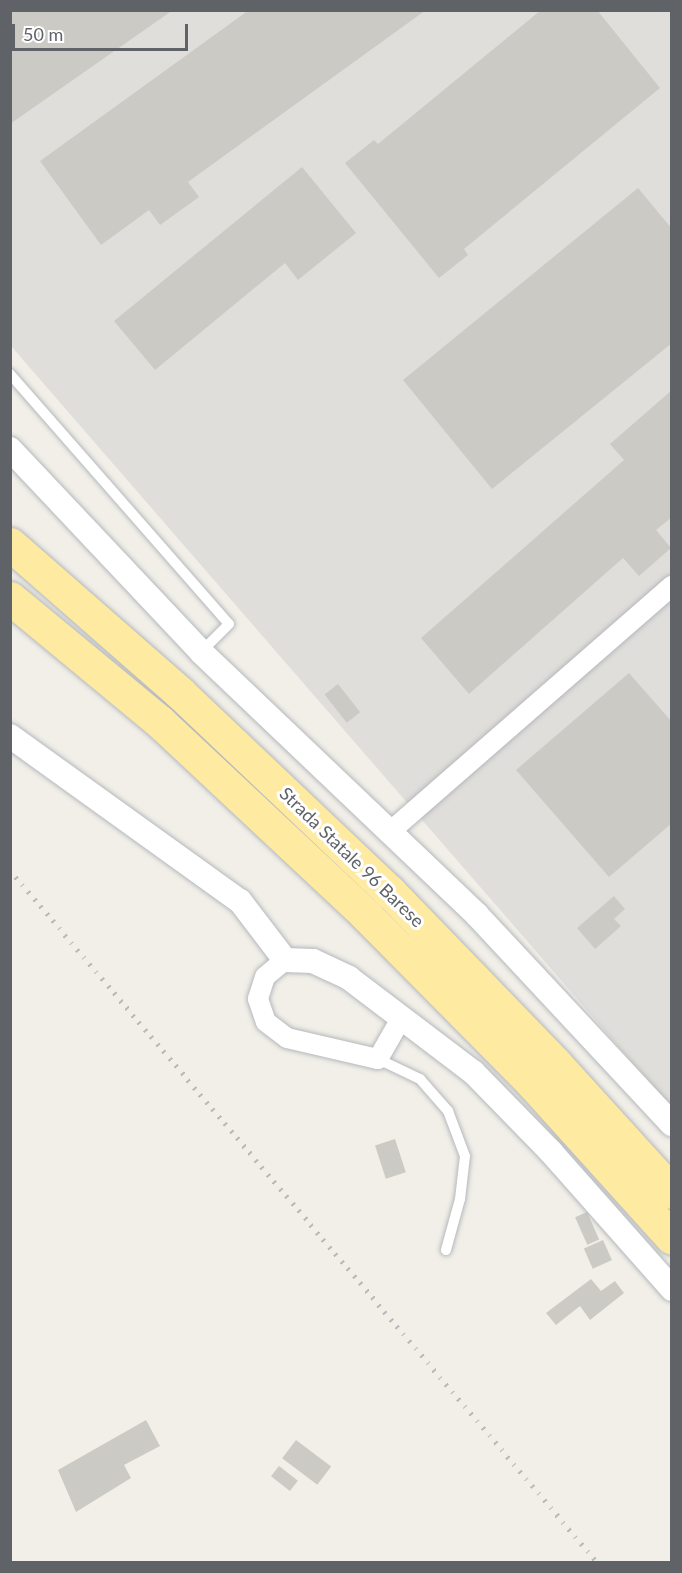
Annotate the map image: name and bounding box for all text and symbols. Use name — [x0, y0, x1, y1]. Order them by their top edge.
scale bar — [15, 12, 190, 50]
text: 50 m — [23, 23, 63, 45]
street label: Strada Statale 96 Barese — [275, 783, 429, 931]

